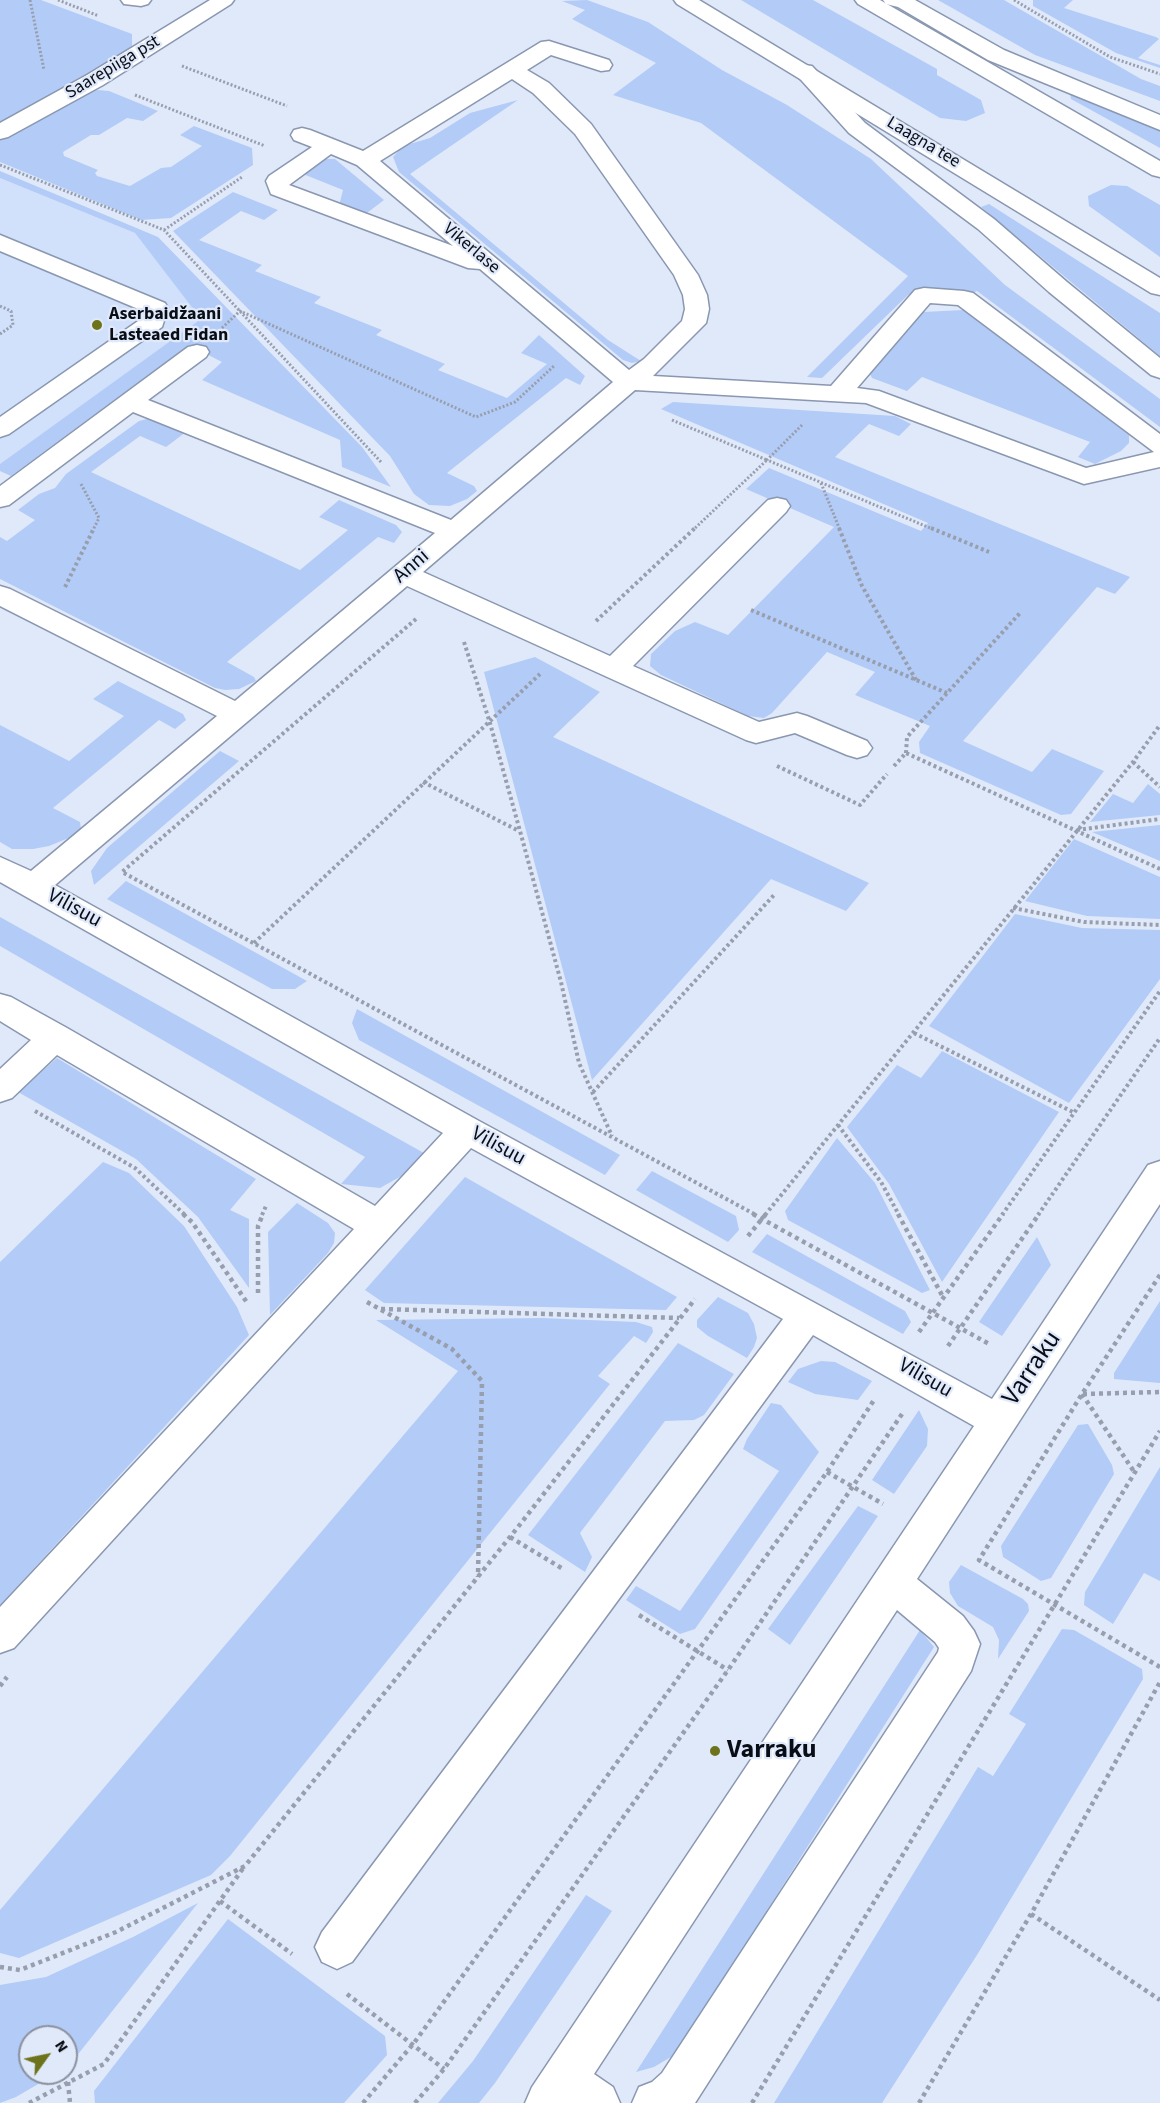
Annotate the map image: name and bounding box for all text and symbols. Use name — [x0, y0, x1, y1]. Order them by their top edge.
street label: Saarepiiga pst — [62, 31, 164, 105]
street label: Laagna tee — [882, 113, 964, 173]
street label: Vikerlase — [438, 219, 504, 279]
place label: Aserbaidžaani Lasteaed Fidan — [109, 304, 228, 346]
marker: Aserbaidžaani Lasteaed Fidan — [90, 318, 104, 332]
street label: Anni — [389, 545, 435, 589]
street label: Vilisuu — [42, 884, 106, 934]
street label: Vilisuu — [466, 1122, 530, 1172]
street label: Varraku — [997, 1326, 1069, 1412]
street label: Vilisuu — [894, 1354, 956, 1404]
place label: Varraku — [727, 1735, 816, 1767]
marker: Varraku — [708, 1744, 722, 1758]
north arrow — [18, 2025, 78, 2085]
text: N — [49, 2036, 74, 2057]

